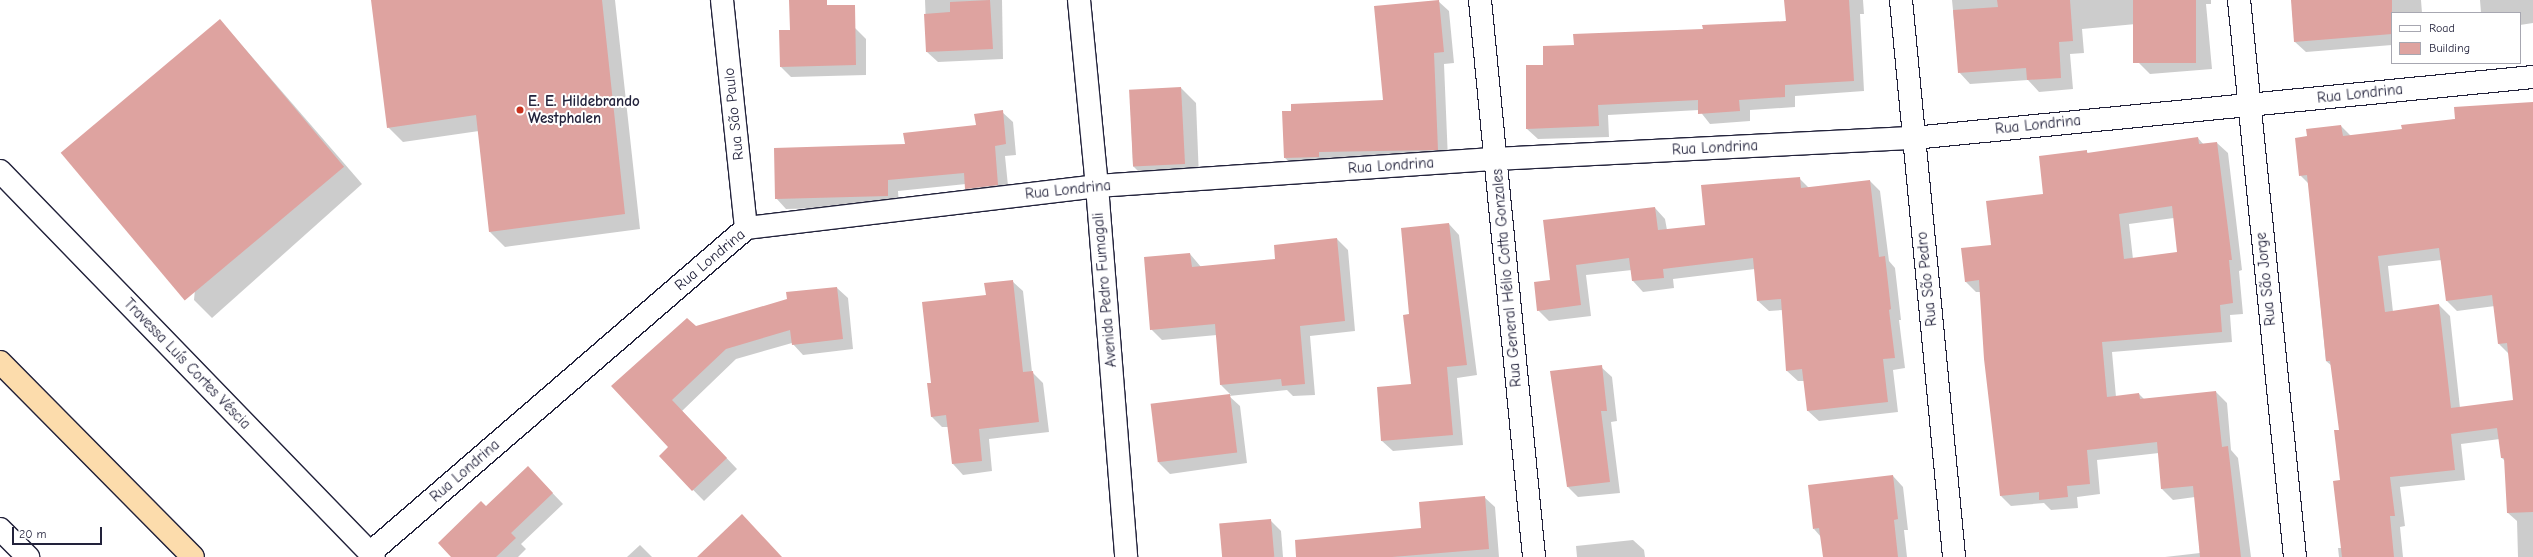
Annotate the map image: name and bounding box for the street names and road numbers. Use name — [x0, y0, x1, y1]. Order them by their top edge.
street label: Rua São Paulo — [720, 67, 748, 161]
street label: Rua Londrina — [2316, 81, 2404, 107]
street label: Rua Londrina — [1994, 112, 2082, 138]
street label: Rua Londrina — [1672, 137, 1758, 159]
street label: Rua Londrina — [1347, 154, 1435, 178]
street label: Rua General Hélio Cotta Gonzales — [1488, 168, 1526, 388]
street label: Rua Londrina — [1024, 177, 1112, 203]
street label: Avenida Pedro Fumagali — [1089, 212, 1121, 368]
street label: Rua Londrina — [671, 225, 749, 295]
street label: Rua São Pedro — [1913, 231, 1941, 327]
street label: Rua São Jorge — [2252, 231, 2280, 327]
street label: Travessa Luís Cortes Véscia — [120, 295, 254, 433]
street label: Rua Londrina — [427, 436, 503, 506]

